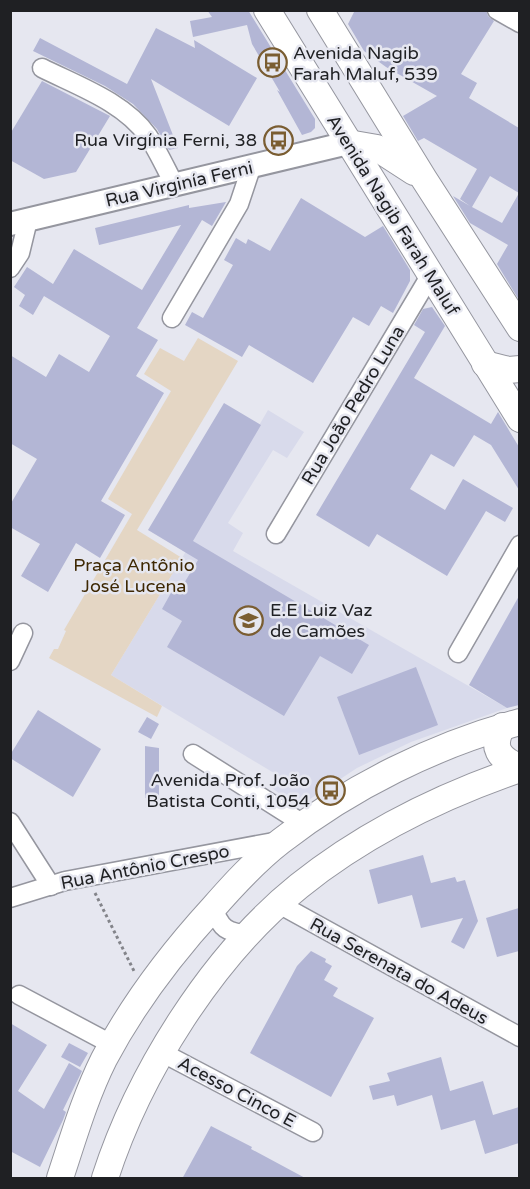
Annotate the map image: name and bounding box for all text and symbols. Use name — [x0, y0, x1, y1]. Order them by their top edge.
place label: Avenida Nagib Farah Maluf, 539 — [293, 42, 438, 85]
bus stop icon: Avenida Nagib Farah Maluf, 539 — [256, 47, 288, 79]
street label: Avenida Nagib Farah Maluf — [322, 111, 464, 320]
bus stop icon: Rua Virgínia Ferni, 38 — [262, 124, 294, 156]
place label: Rua Virgínia Ferni, 38 — [74, 129, 257, 151]
street label: Rua Virginía Ferni — [103, 156, 255, 212]
street label: Rua João Pedro Luna — [297, 321, 409, 489]
park label: Praça Antônio José Lucena — [73, 554, 195, 597]
place label: E.E Luiz Vaz de Camões — [270, 599, 372, 642]
school or university icon: E.E Luiz Vaz de Camões — [233, 604, 265, 636]
place label: Avenida Prof. João Batista Conti, 1054 — [146, 769, 310, 812]
bus stop icon: Avenida Prof. João Batista Conti, 1054 — [315, 774, 347, 806]
street label: Rua Antônio Crespo — [59, 840, 231, 894]
street label: Rua Serenata do Adeus — [306, 913, 492, 1029]
street label: Acesso Cinco E — [174, 1052, 300, 1132]

